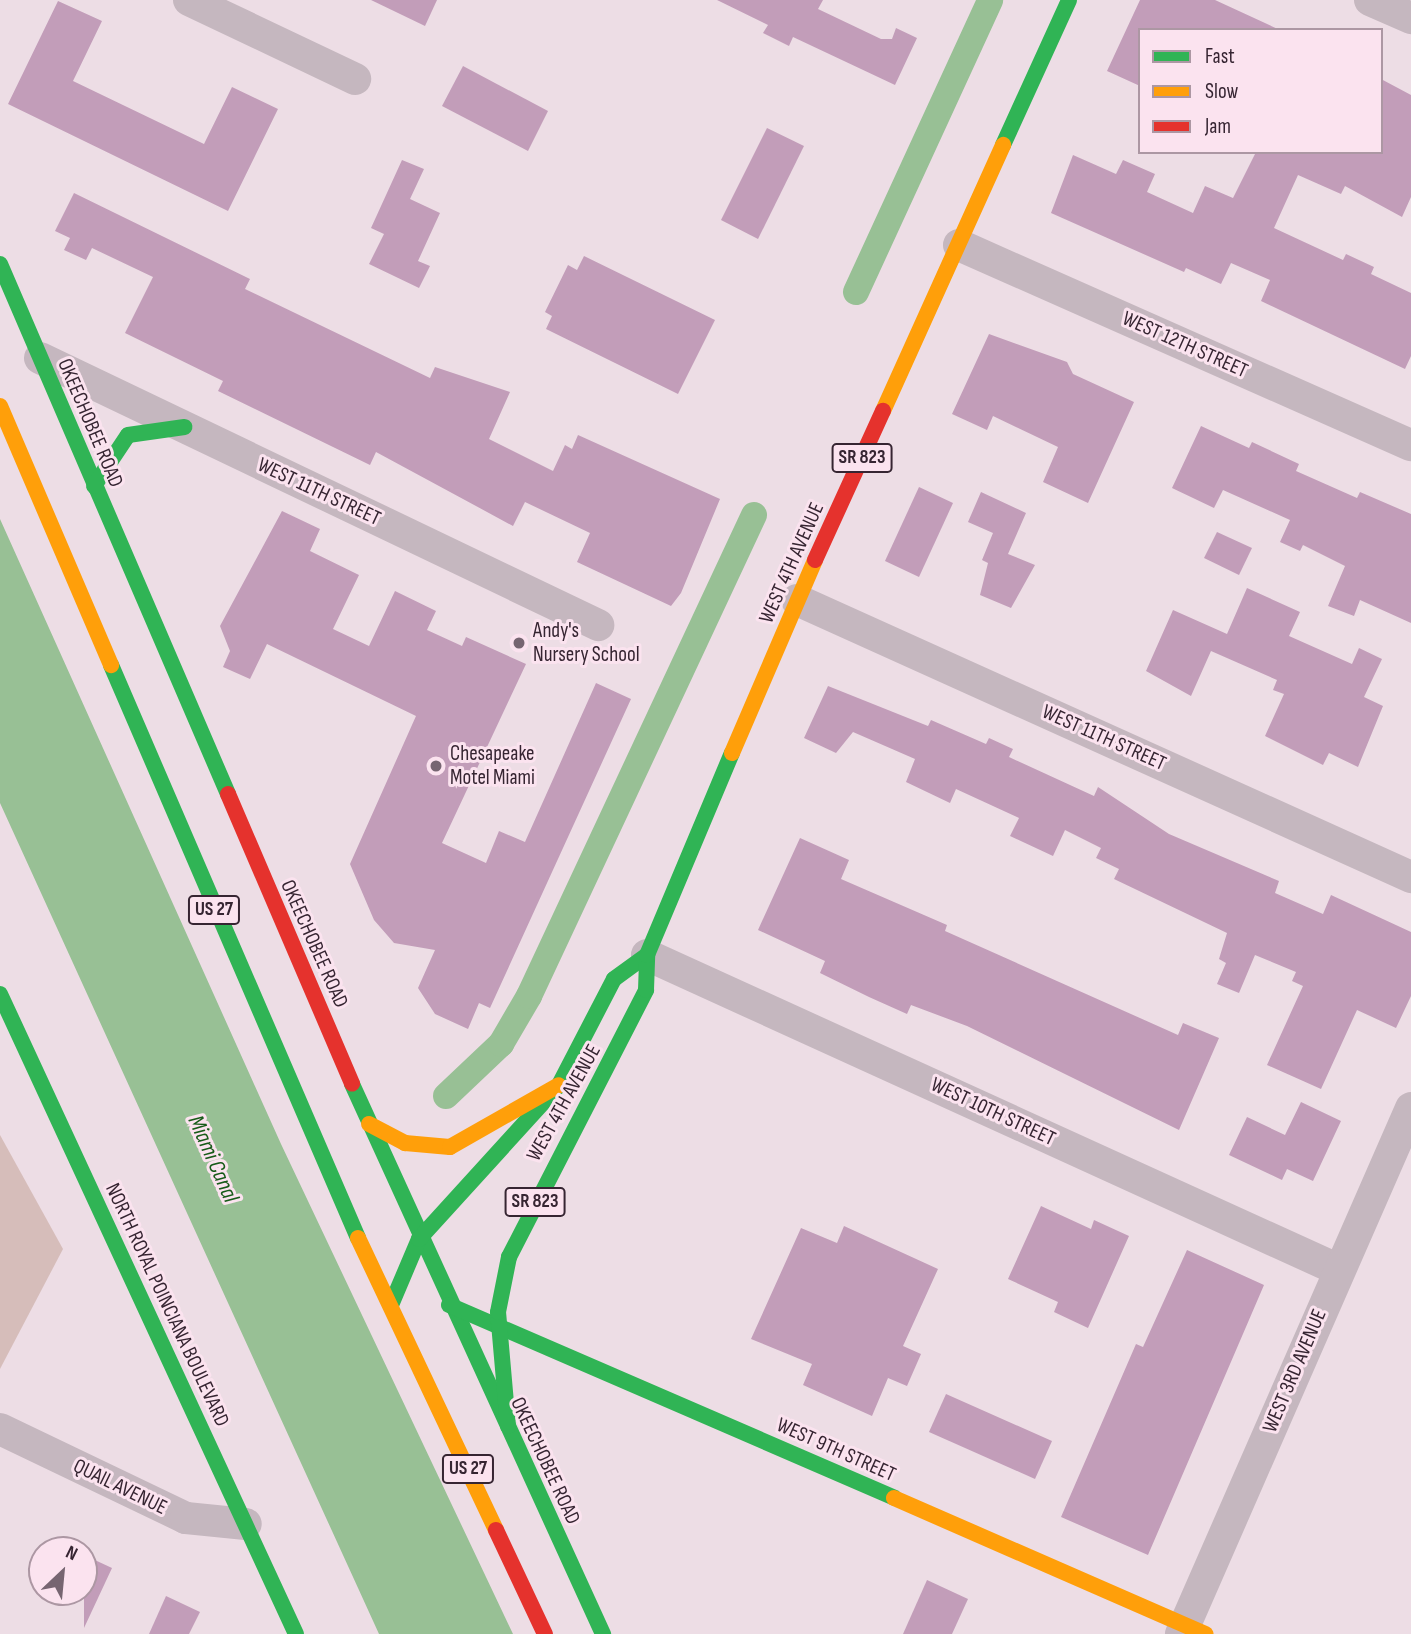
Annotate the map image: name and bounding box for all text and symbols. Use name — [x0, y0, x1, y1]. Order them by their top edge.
legend — [1138, 28, 1383, 154]
text: Fast — [1205, 44, 1235, 69]
text: Slow — [1205, 79, 1238, 104]
text: Jam — [1205, 114, 1231, 139]
street label: WEST 12TH STREET — [1118, 306, 1252, 384]
street label: OKEECHOBEE ROAD — [52, 355, 128, 491]
road number: SR 823 — [830, 442, 894, 474]
street label: WEST 11TH STREET — [253, 452, 385, 532]
street label: WEST 4TH AVENUE — [754, 499, 830, 627]
place label: Andy's Nursery School — [533, 618, 640, 668]
marker: Andy's Nursery School — [511, 635, 527, 651]
street label: WEST 11TH STREET — [1038, 699, 1170, 777]
place label: Chesapeake Motel Miami — [450, 741, 535, 791]
marker: Chesapeake Motel Miami — [428, 758, 444, 774]
street label: OKEECHOBEE ROAD — [275, 876, 353, 1012]
road number: US 27 — [188, 894, 240, 926]
street label: WEST 4TH AVENUE — [522, 1040, 606, 1166]
street label: WEST 10TH STREET — [927, 1072, 1059, 1152]
water label: Miami Canal — [182, 1111, 244, 1207]
street label: NORTH ROYAL POINCIANA BOULEVARD — [99, 1179, 235, 1431]
road number: SR 823 — [504, 1186, 566, 1218]
street label: WEST 3RD AVENUE — [1258, 1306, 1332, 1436]
street label: OKEECHOBEE ROAD — [505, 1394, 585, 1528]
street label: WEST 9TH STREET — [773, 1413, 899, 1487]
street label: QUAIL AVENUE — [69, 1453, 171, 1521]
road number: US 27 — [442, 1454, 494, 1484]
north arrow — [28, 1536, 98, 1606]
text: N — [62, 1541, 81, 1566]

